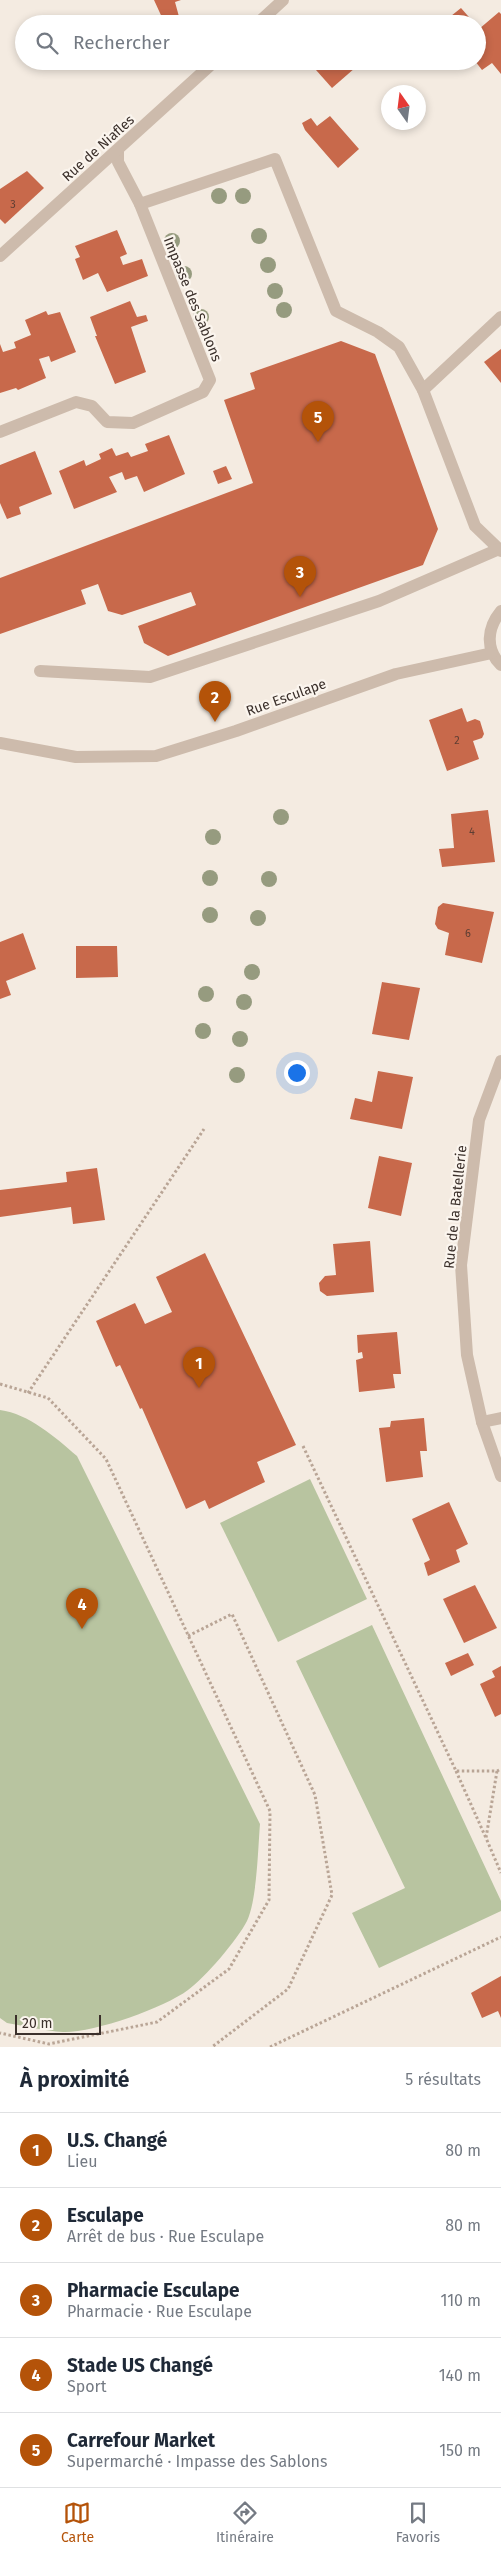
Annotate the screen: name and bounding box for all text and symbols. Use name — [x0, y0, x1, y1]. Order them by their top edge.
search box — [15, 15, 486, 70]
icon: search — [33, 29, 61, 57]
text: Rechercher — [73, 31, 170, 54]
north arrow — [381, 85, 426, 130]
street label: Rue de Niafles — [59, 111, 138, 185]
house number: 3 — [10, 198, 16, 211]
street label: Impasse des Sablons — [160, 234, 225, 364]
pin: 5 — [302, 401, 334, 442]
pin: 3 — [284, 556, 316, 597]
street label: Rue Esculape — [244, 675, 329, 720]
pin: 2 — [199, 681, 231, 722]
house number: 2 — [454, 734, 460, 747]
house number: 4 — [469, 825, 475, 838]
house number: 6 — [465, 927, 471, 940]
your location — [284, 1060, 310, 1086]
street label: Rue de la Batellerie — [441, 1144, 470, 1270]
pin: 1 — [183, 1347, 215, 1388]
pin: 4 — [66, 1588, 98, 1629]
scale bar — [15, 2012, 101, 2035]
text: 20 m — [22, 2015, 52, 2032]
text: À proximité — [20, 2067, 129, 2093]
text: 5 résultats — [405, 2070, 481, 2089]
text: U.S. Changé — [67, 2129, 167, 2152]
text: 1 — [32, 2141, 40, 2160]
text: 80 m — [445, 2141, 481, 2160]
text: Lieu — [67, 2152, 98, 2171]
text: Esculape — [67, 2204, 144, 2227]
text: 2 — [32, 2216, 40, 2235]
text: 80 m — [445, 2216, 481, 2235]
text: Arrêt de bus · Rue Esculape — [67, 2227, 264, 2246]
text: Pharmacie Esculape — [67, 2279, 240, 2302]
text: 3 — [32, 2291, 40, 2310]
text: 110 m — [440, 2291, 481, 2310]
text: Pharmacie · Rue Esculape — [67, 2302, 252, 2321]
text: Stade US Changé — [67, 2354, 213, 2377]
text: 4 — [31, 2366, 41, 2385]
text: 140 m — [439, 2366, 481, 2385]
text: Sport — [67, 2377, 107, 2396]
text: Carrefour Market — [67, 2429, 215, 2452]
text: 5 — [32, 2441, 40, 2460]
text: 150 m — [439, 2441, 481, 2460]
text: Supermarché · Impasse des Sablons — [67, 2452, 327, 2471]
tab: Carte — [61, 2499, 94, 2546]
tab: Itinéraire — [216, 2499, 274, 2546]
tab: Favoris — [396, 2499, 440, 2546]

